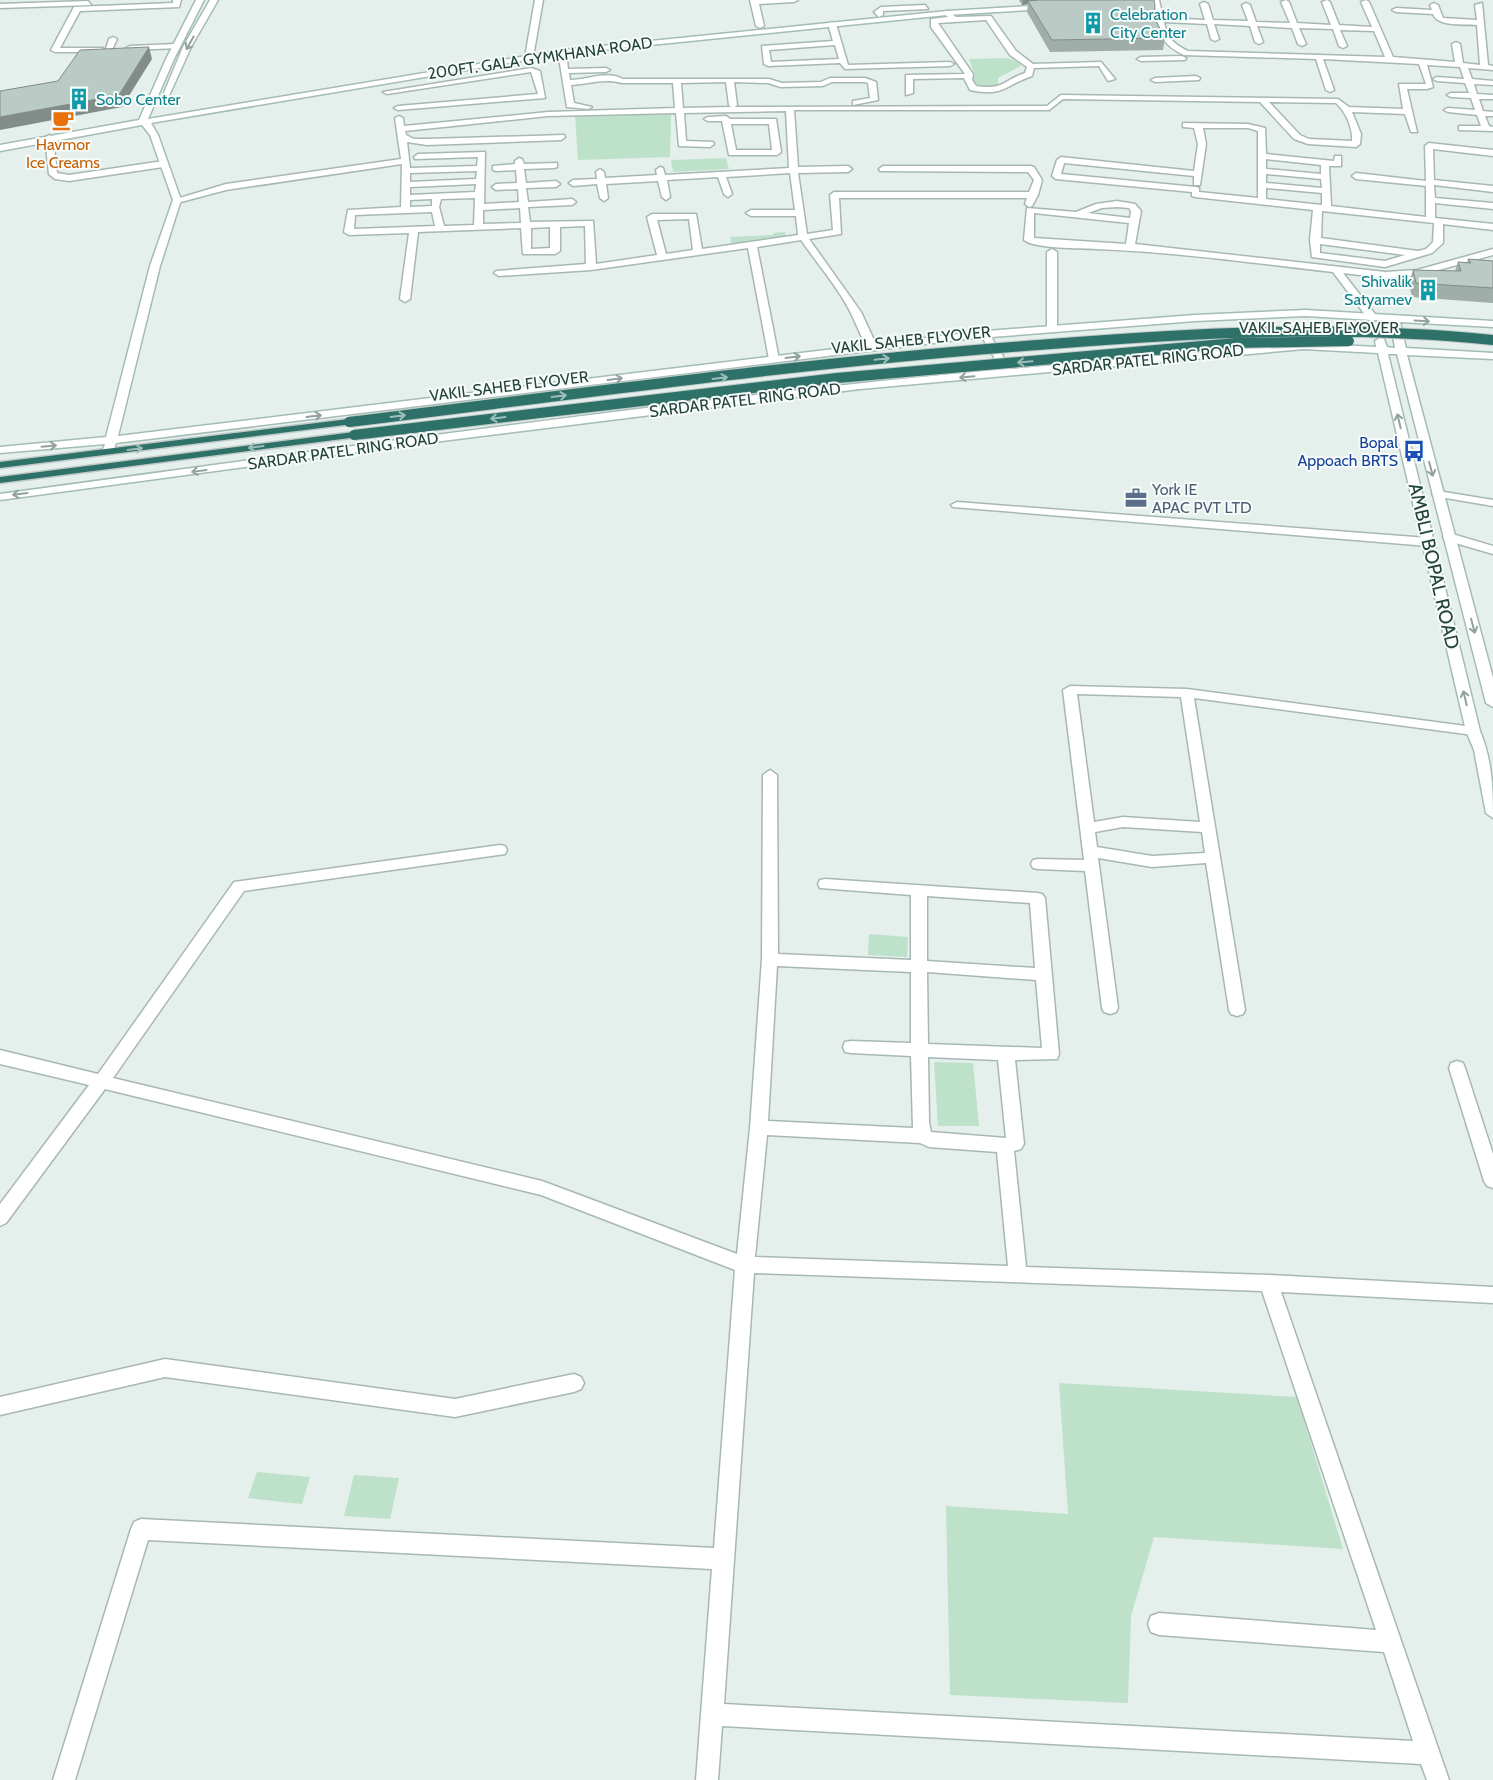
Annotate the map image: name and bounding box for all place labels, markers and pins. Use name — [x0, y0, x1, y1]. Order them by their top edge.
place label: Celebration City Center — [1110, 5, 1188, 42]
building icon: Celebration City Center — [1080, 10, 1106, 36]
building icon: Sobo Center — [66, 86, 92, 112]
place label: Sobo Center — [96, 90, 182, 109]
cafe icon: Havmor Ice Creams — [50, 107, 76, 133]
place label: Havmor Ice Creams — [26, 135, 100, 172]
place label: Shivalik Satyamev — [1344, 272, 1413, 309]
building icon: Shivalik Satyamev — [1415, 277, 1441, 303]
place label: Bopal Appoach BRTS — [1297, 433, 1398, 470]
bus stop icon: Bopal Appoach BRTS — [1401, 438, 1427, 464]
place label: York IE APAC PVT LTD — [1151, 480, 1252, 517]
office icon: York IE APAC PVT LTD — [1123, 485, 1149, 511]

